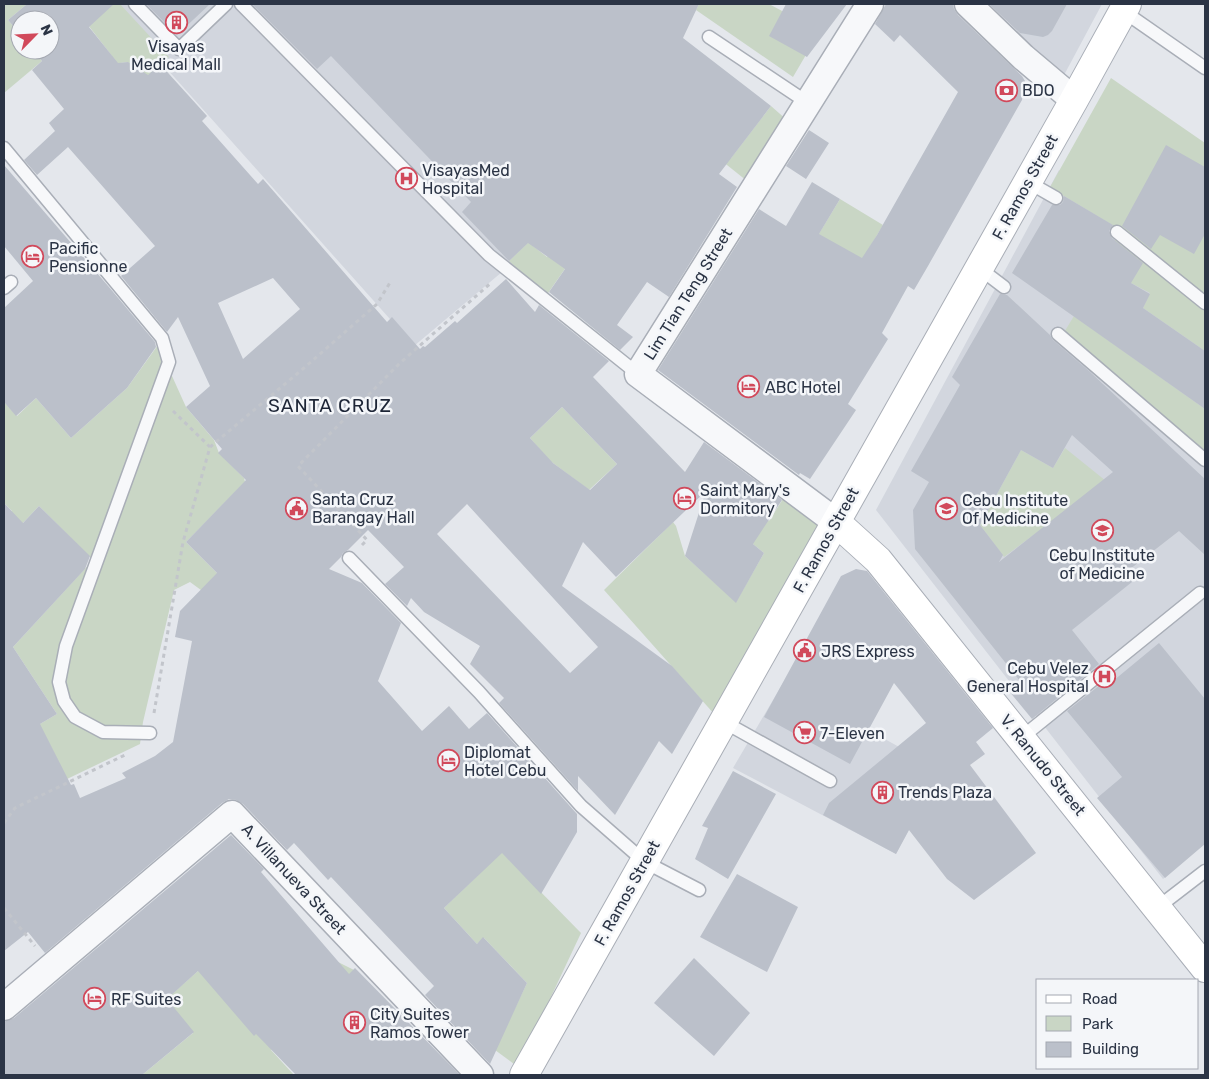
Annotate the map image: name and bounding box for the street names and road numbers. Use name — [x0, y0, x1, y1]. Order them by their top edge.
street label: F. Ramos Street — [988, 131, 1062, 243]
street label: Lim Tian Teng Street — [640, 225, 736, 363]
street label: F. Ramos Street — [789, 484, 863, 596]
street label: V. Ranudo Street — [996, 711, 1090, 819]
street label: A. Villanueva Street — [238, 820, 350, 938]
street label: F. Ramos Street — [590, 837, 664, 949]

